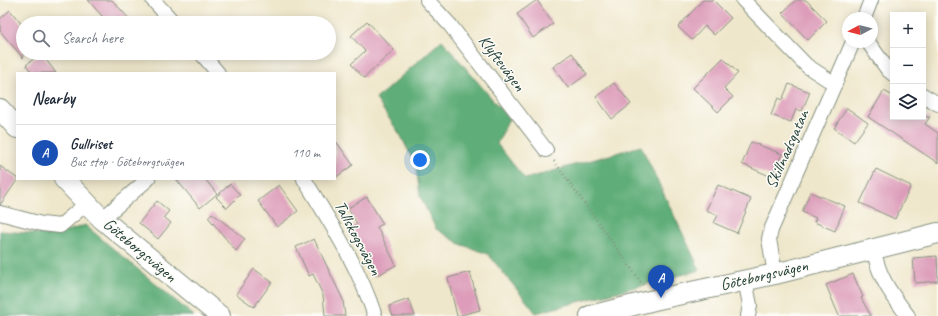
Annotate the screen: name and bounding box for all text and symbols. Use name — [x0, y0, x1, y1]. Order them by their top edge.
north arrow — [842, 12, 878, 48]
map controls — [890, 12, 926, 120]
button: + — [890, 12, 926, 48]
search box — [16, 16, 336, 60]
icon: search — [30, 27, 52, 49]
text: Search here — [62, 29, 123, 48]
street label: Klyftevägen — [474, 31, 530, 96]
button: − — [890, 48, 926, 84]
button: layers — [890, 84, 926, 120]
text: Nearby — [32, 88, 75, 109]
street label: Skillnadsgatan — [760, 105, 814, 192]
text: Gullriset — [70, 135, 112, 154]
text: A — [42, 145, 48, 161]
text: 110 m — [292, 145, 320, 161]
your location — [410, 150, 430, 170]
text: Bus stop · Göteborgsvägen — [70, 154, 184, 170]
street label: Tallskogsvägen — [330, 197, 387, 279]
street label: Göteborgsvägen — [99, 213, 181, 287]
street label: Göteborgsvägen — [718, 255, 810, 295]
pin: A — [648, 265, 674, 298]

